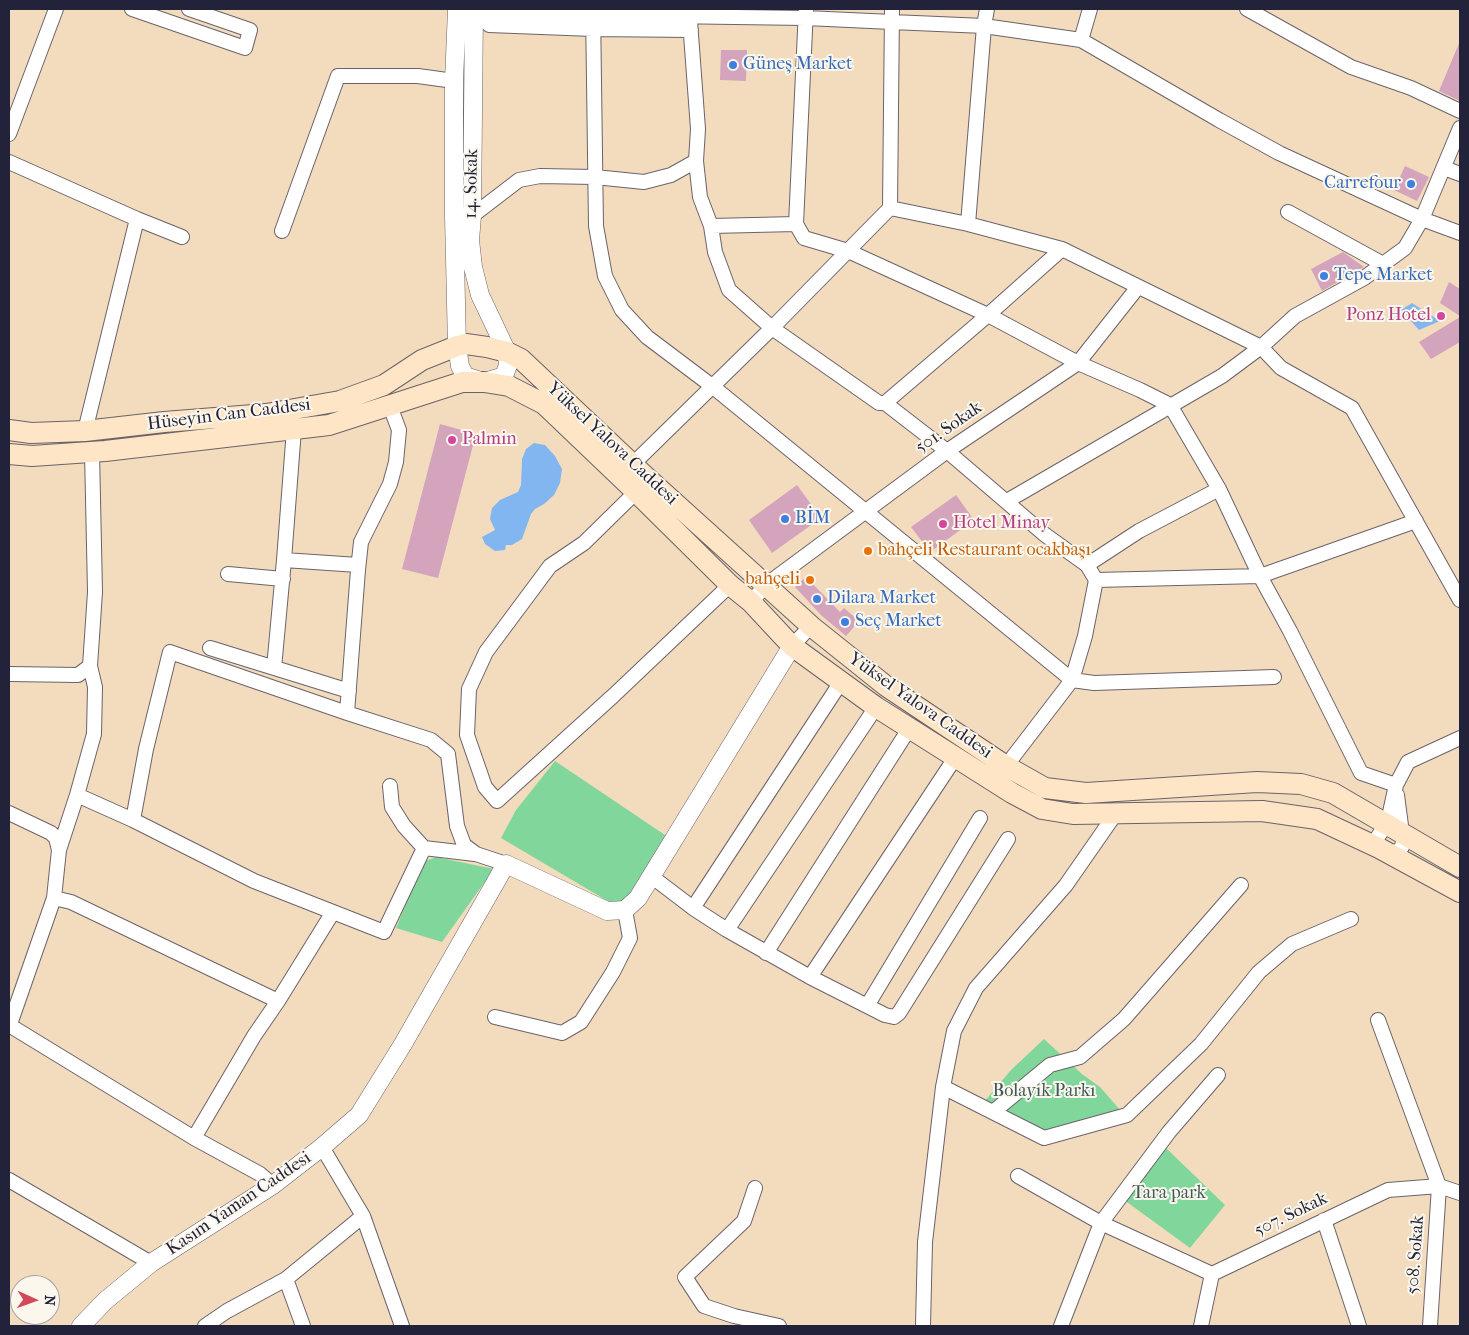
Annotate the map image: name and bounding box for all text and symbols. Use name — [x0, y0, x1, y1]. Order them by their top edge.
place label: Güneş Market — [743, 54, 852, 76]
marker: Güneş Market — [727, 59, 739, 71]
street label: 14. Sokak — [461, 149, 483, 219]
place label: Carrefour — [1324, 173, 1401, 195]
marker: Carrefour — [1405, 178, 1417, 190]
place label: Tepe Market — [1334, 265, 1433, 287]
marker: Tepe Market — [1318, 270, 1330, 282]
place label: Ponz Hotel — [1346, 305, 1431, 327]
marker: Ponz Hotel — [1435, 310, 1447, 322]
street label: Yüksel Yalova Caddesi — [542, 378, 682, 510]
street label: Hüseyin Can Caddesi — [146, 394, 312, 436]
street label: 501. Sokak — [912, 397, 986, 459]
place label: Palmin — [462, 429, 517, 451]
marker: Palmin — [446, 434, 458, 446]
place label: BİM — [795, 508, 830, 530]
marker: BİM — [779, 513, 791, 525]
place label: Hotel Minay — [953, 513, 1050, 535]
marker: Hotel Minay — [937, 518, 949, 530]
place label: bahçeli Restaurant ocakbaşı — [878, 540, 1091, 562]
marker: bahçeli Restaurant ocakbaşı — [862, 545, 874, 557]
place label: bahçeli — [745, 569, 800, 591]
marker: bahçeli — [804, 574, 816, 586]
place label: Dilara Market — [827, 588, 936, 610]
marker: Dilara Market — [811, 593, 823, 605]
place label: Seç Market — [855, 611, 942, 633]
marker: Seç Market — [839, 616, 851, 628]
street label: Yüksel Yalova Caddesi — [844, 648, 996, 764]
park label: Bolayık Parkı — [993, 1081, 1095, 1103]
street label: Kasım Yaman Caddesi — [162, 1148, 316, 1260]
park label: Tara park — [1132, 1183, 1206, 1205]
street label: 507. Sokak — [1251, 1188, 1331, 1242]
street label: 508. Sokak — [1402, 1215, 1430, 1295]
north arrow — [10, 1275, 60, 1325]
text: N — [41, 1295, 58, 1306]

